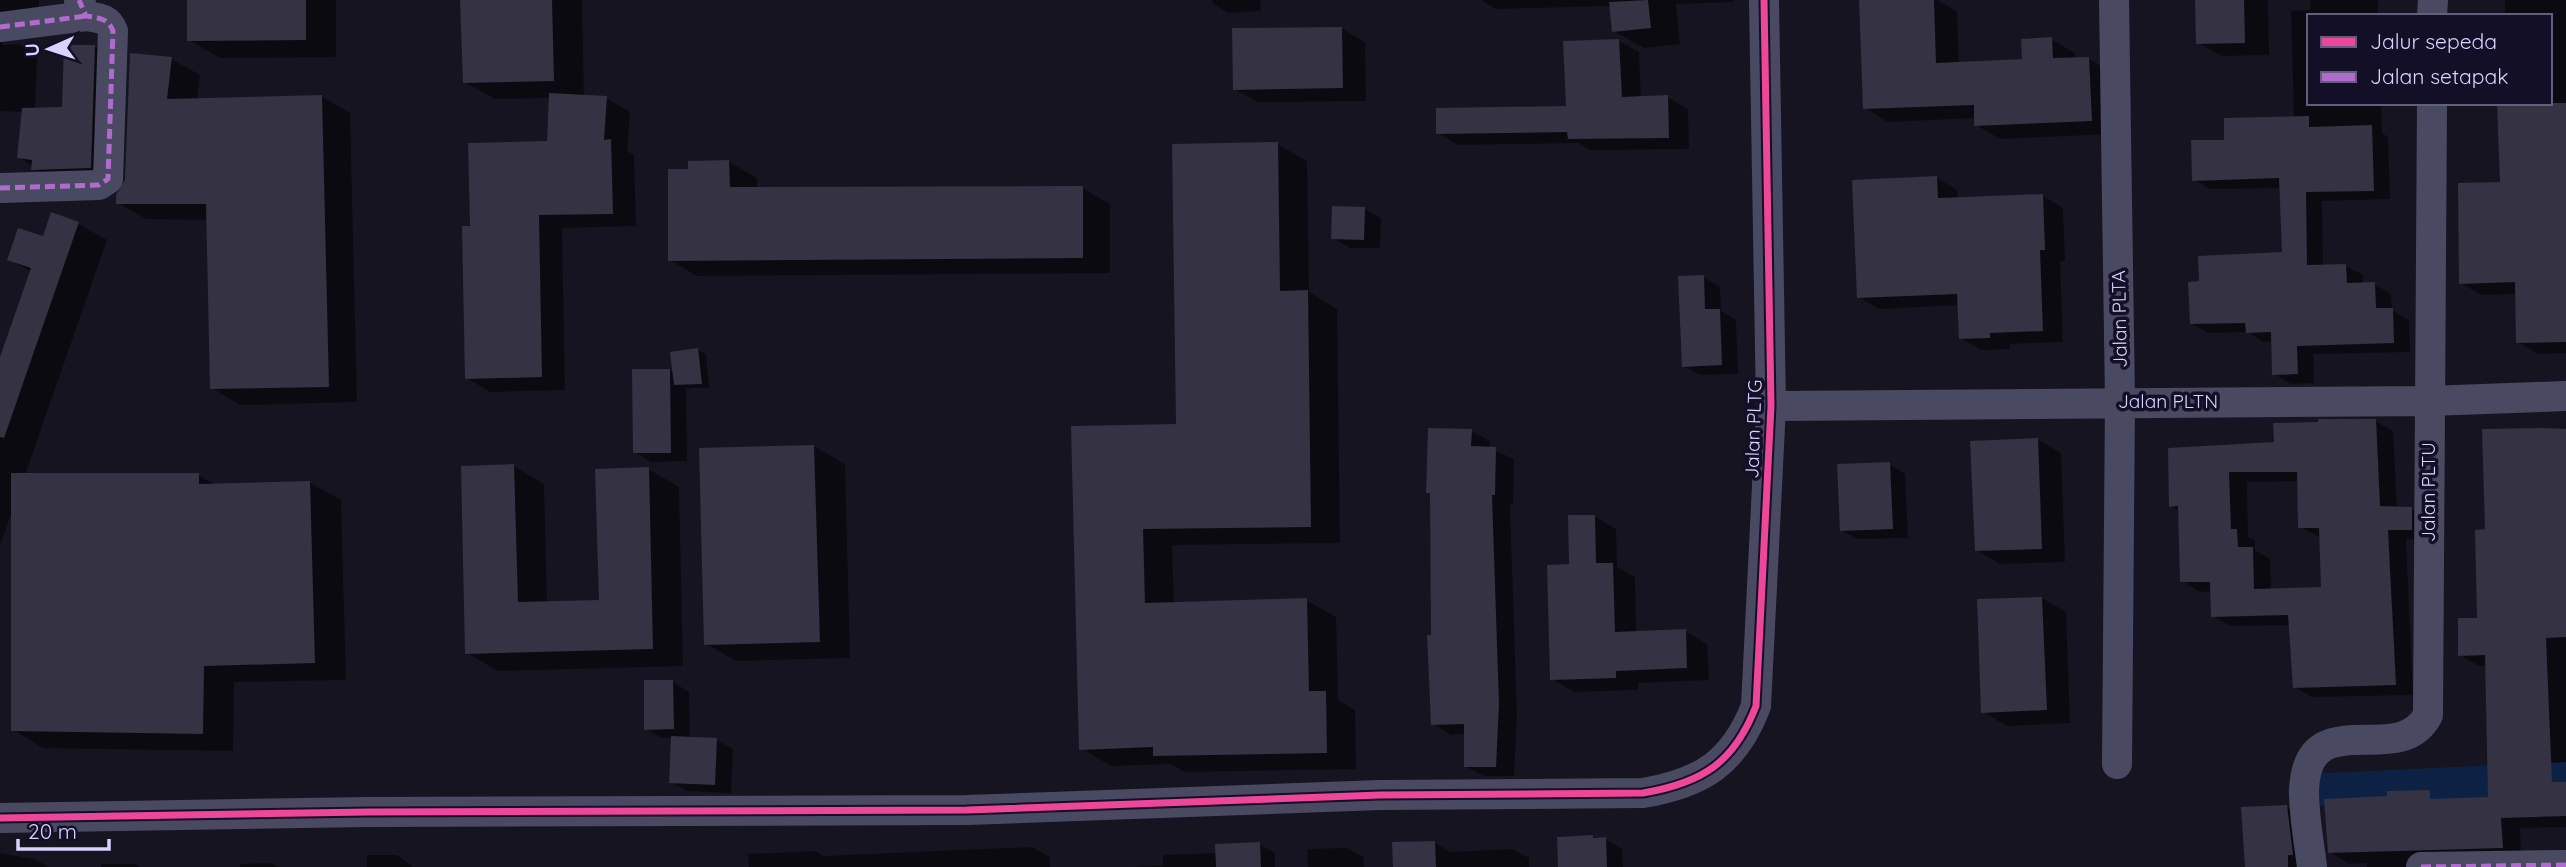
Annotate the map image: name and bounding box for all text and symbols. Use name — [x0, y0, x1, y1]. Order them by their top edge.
north arrow — [14, 14, 84, 84]
legend — [2307, 14, 2552, 105]
text: Jalur sepeda — [2370, 28, 2497, 54]
text: U — [20, 43, 44, 57]
text: Jalan setapak — [2370, 63, 2508, 89]
street label: Jalan PLTA — [2106, 270, 2132, 368]
street label: Jalan PLTG — [1739, 379, 1767, 479]
street label: Jalan PLTN — [2118, 389, 2218, 413]
street label: Jalan PLTU — [2416, 442, 2440, 542]
scale bar — [18, 808, 108, 852]
text: 20 m — [28, 818, 77, 844]

